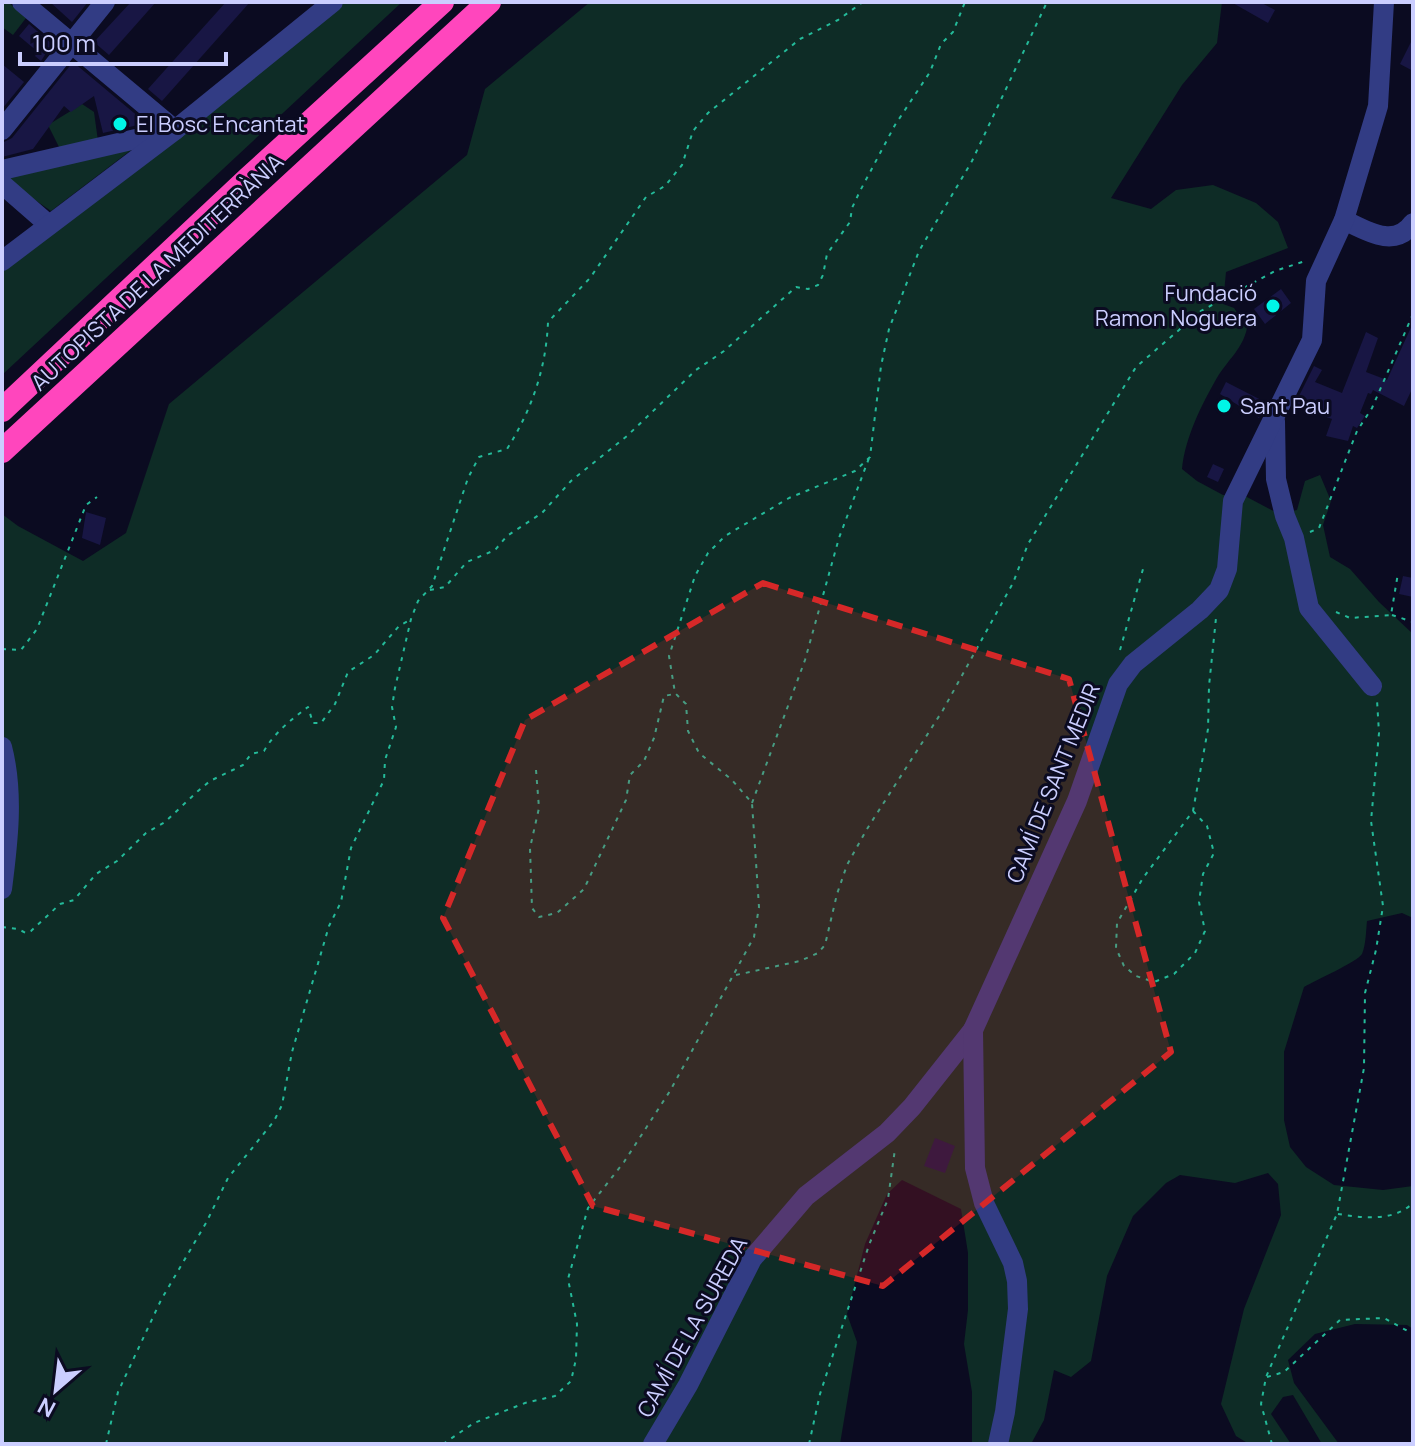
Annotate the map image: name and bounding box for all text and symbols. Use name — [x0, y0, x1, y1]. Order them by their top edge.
scale bar — [20, 16, 226, 66]
text: 100 m — [32, 26, 96, 59]
place label: El Bosc Encantat — [136, 109, 306, 139]
marker: El Bosc Encantat — [111, 115, 129, 133]
street label: AUTOPISTA DE LA MEDITERRÀNIA — [24, 147, 290, 397]
place label: Fundació Ramon Noguera — [1095, 278, 1257, 333]
marker: Fundació Ramon Noguera — [1264, 297, 1282, 315]
place label: Sant Pau — [1240, 391, 1330, 421]
marker: Sant Pau — [1215, 397, 1233, 415]
street label: CAMÍ DE SANT MEDIR — [999, 679, 1107, 887]
street label: CAMÍ DE LA SUREDA — [630, 1231, 754, 1423]
north arrow — [16, 1350, 96, 1430]
text: N — [33, 1391, 61, 1425]

